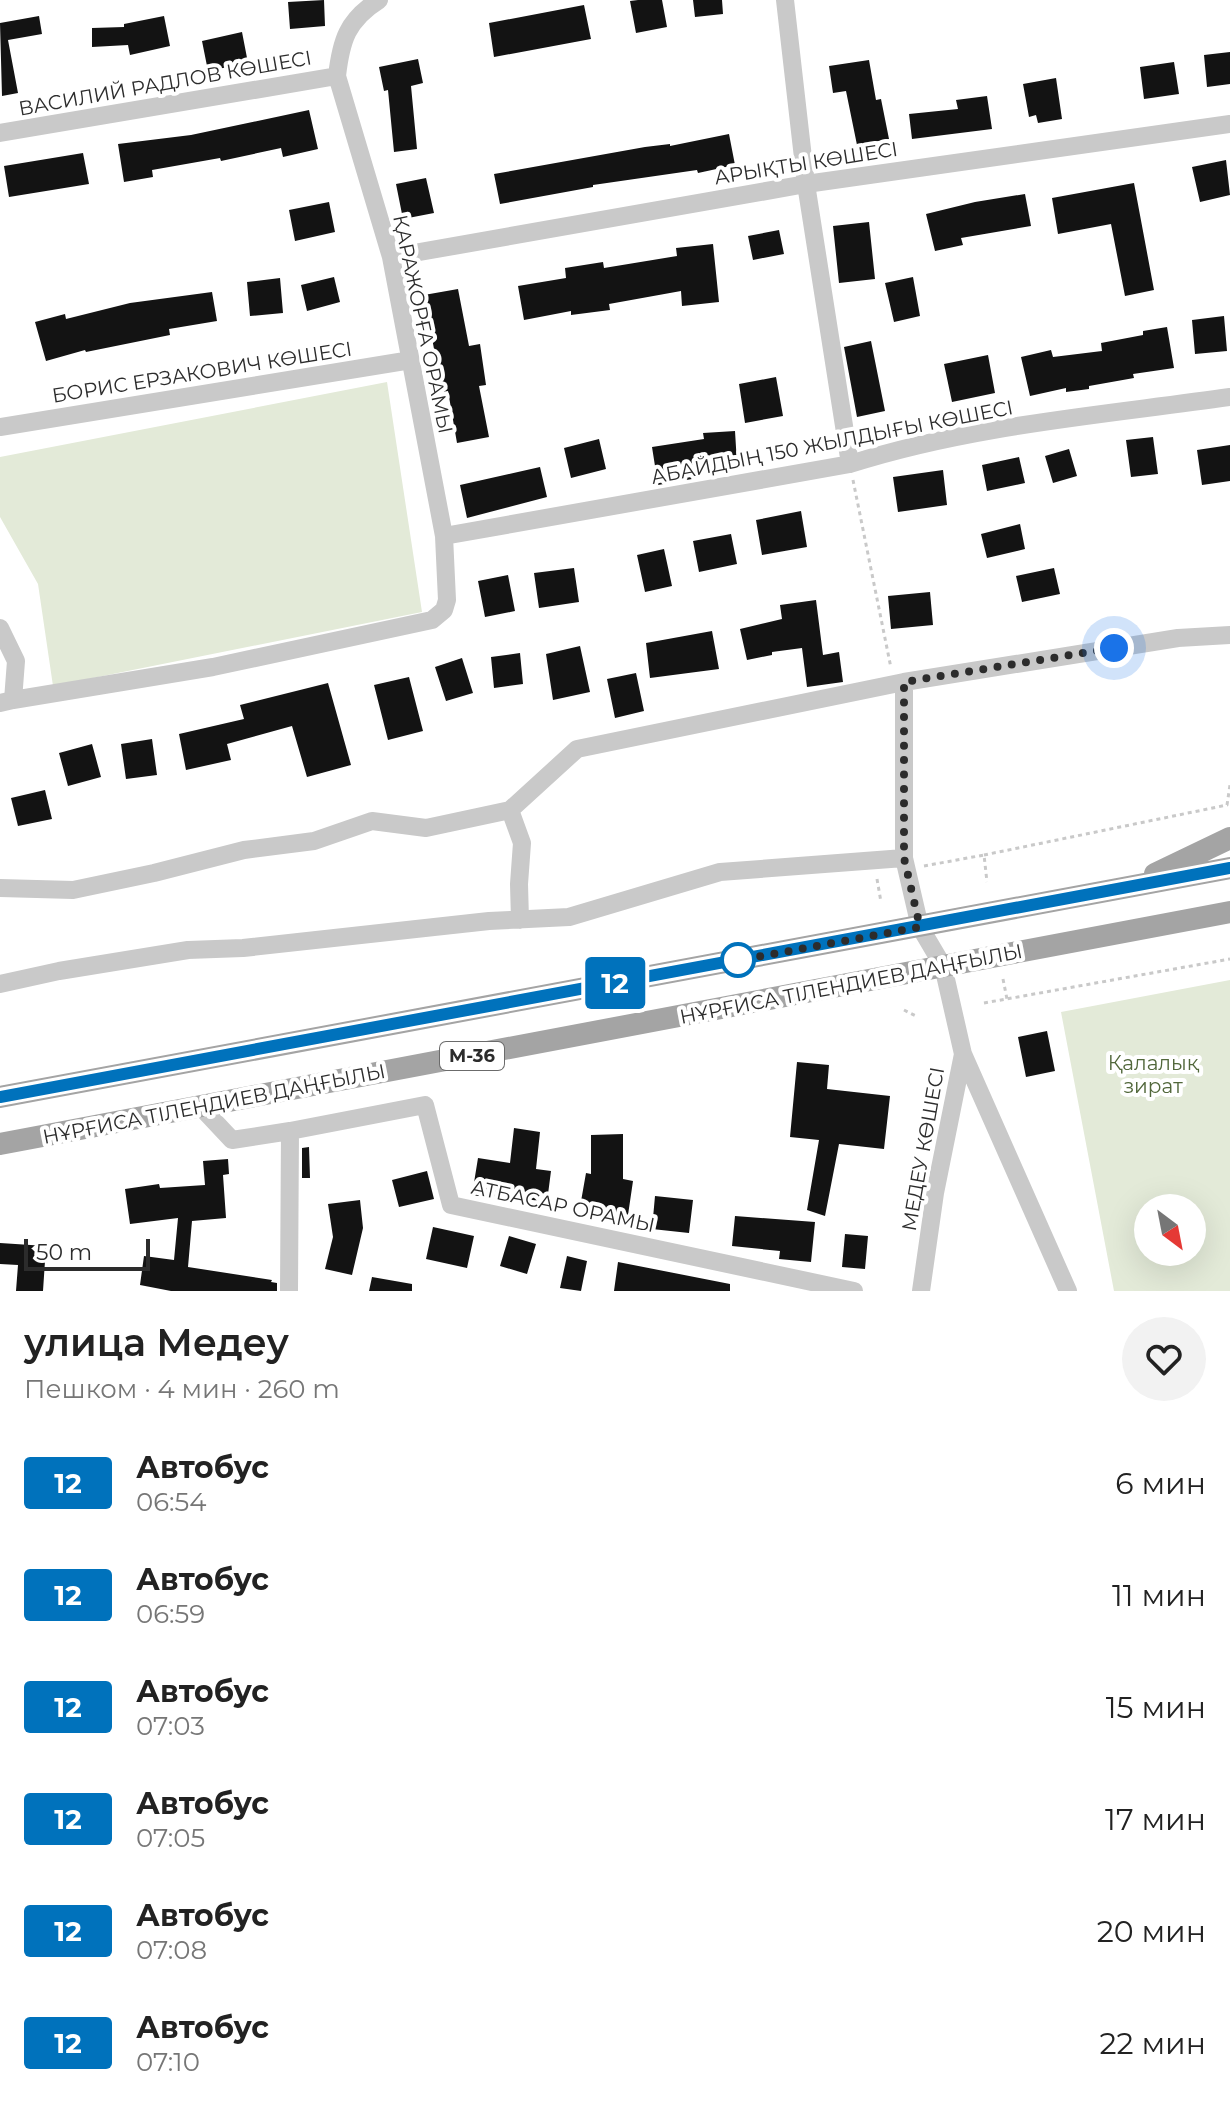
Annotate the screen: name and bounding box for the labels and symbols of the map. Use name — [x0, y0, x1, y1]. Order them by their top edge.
street label: ВАСИЛИЙ РАДЛОВ КӨШЕСІ — [17, 45, 313, 121]
street label: АРЫҚТЫ КӨШЕСІ — [713, 137, 899, 189]
street label: ҚАРАЖОРҒА ОРАМЫ — [388, 212, 458, 436]
street label: БОРИС ЕРЗАКОВИЧ КӨШЕСІ — [50, 336, 354, 408]
street label: АБАЙДЫҢ 150 ЖЫЛДЫҒЫ КӨШЕСІ — [649, 395, 1015, 489]
your location — [1094, 628, 1134, 668]
street label: НҰРҒИСА ТІЛЕНДИЕВ ДАҢҒЫЛЫ — [678, 939, 1024, 1029]
unlabelled marker — [721, 943, 755, 977]
line badge: 12 — [579, 957, 651, 1009]
road number: M-36 — [440, 1042, 504, 1070]
park label: Қалалық зират — [1108, 1051, 1200, 1098]
street label: НҰРҒИСА ТІЛЕНДИЕВ ДАҢҒЫЛЫ — [41, 1059, 387, 1149]
street label: МЕДЕУ КӨШЕСІ — [897, 1065, 949, 1233]
street label: АТБАСАР ОРАМЫ — [469, 1175, 657, 1237]
north arrow — [1134, 1194, 1206, 1266]
scale bar — [24, 1235, 150, 1271]

